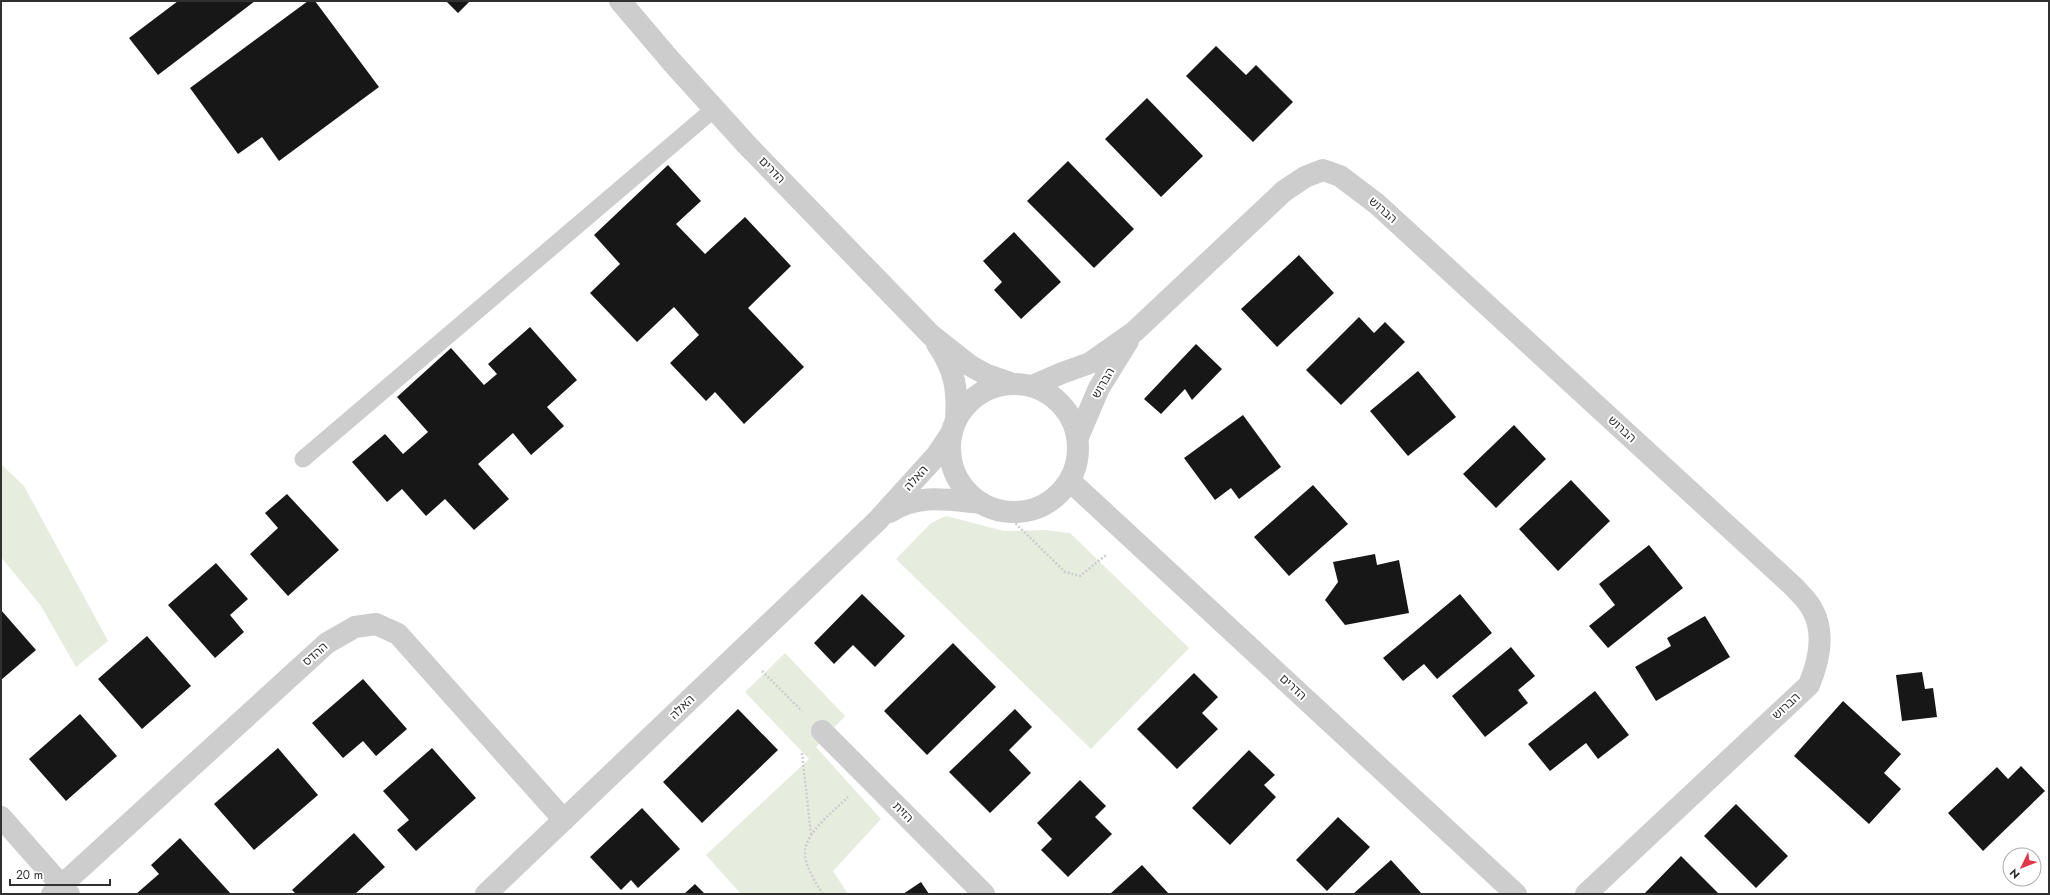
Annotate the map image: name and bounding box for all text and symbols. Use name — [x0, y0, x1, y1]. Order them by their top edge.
street label: הדרים — [755, 153, 789, 187]
street label: הברוש — [1365, 192, 1401, 228]
street label: הברוש — [1087, 364, 1119, 402]
street label: הברוש — [1604, 411, 1640, 447]
street label: האלה — [900, 461, 932, 495]
street label: ההדס — [298, 638, 332, 670]
street label: הדרים — [1275, 670, 1311, 704]
street label: הברוש — [1768, 688, 1804, 724]
street label: האלה — [665, 691, 699, 723]
street label: הזית — [888, 797, 918, 827]
north arrow — [2002, 847, 2042, 887]
scale bar — [10, 861, 110, 887]
text: N — [2006, 865, 2024, 882]
text: 20 m — [16, 866, 43, 884]

